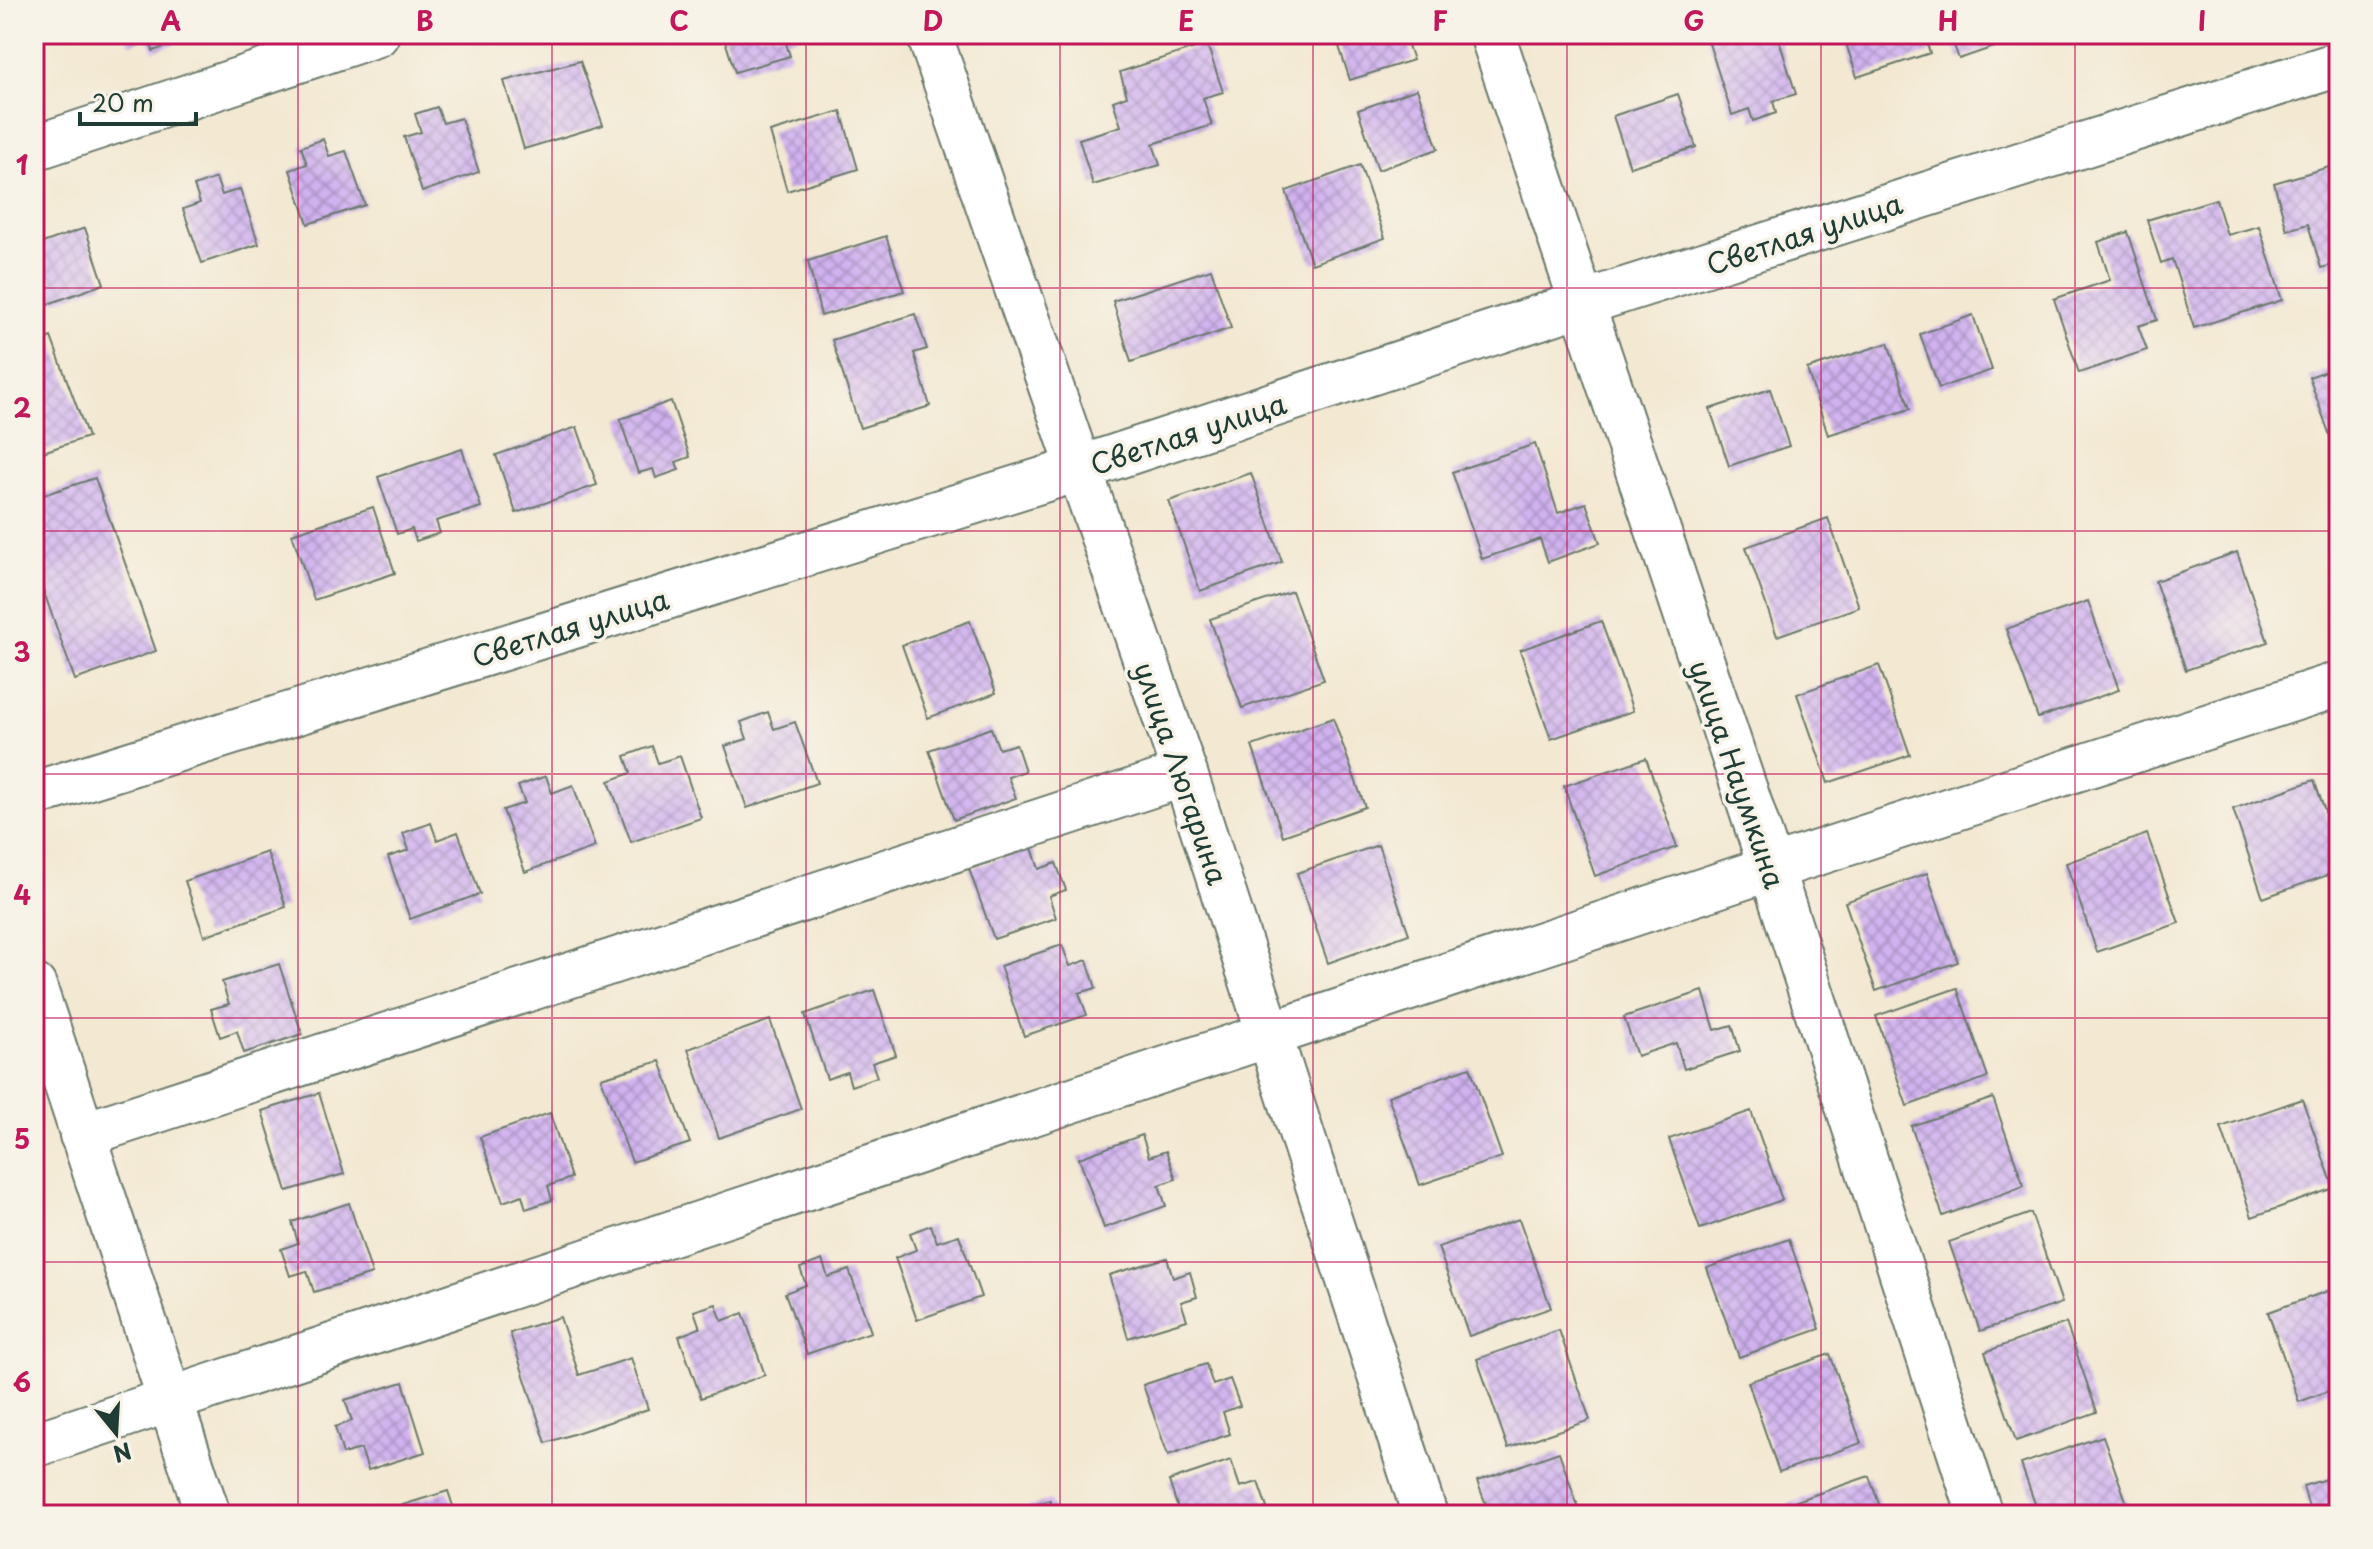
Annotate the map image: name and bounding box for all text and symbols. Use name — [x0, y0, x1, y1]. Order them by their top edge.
text: A — [161, 1, 181, 40]
text: B — [416, 1, 434, 40]
text: C — [669, 1, 689, 40]
text: D — [923, 1, 943, 40]
text: E — [1178, 1, 1194, 40]
text: F — [1432, 1, 1448, 40]
text: G — [1683, 1, 1705, 40]
text: H — [1938, 1, 1958, 40]
text: I — [2198, 1, 2206, 40]
scale bar — [80, 76, 196, 126]
text: 20 m — [92, 84, 154, 120]
text: 1 — [16, 145, 28, 184]
street label: Светлая улица — [1700, 181, 1908, 285]
street label: Светлая улица — [1084, 381, 1292, 485]
text: 2 — [13, 388, 31, 427]
street label: Светлая улица — [466, 576, 674, 677]
text: 3 — [13, 632, 31, 671]
street label: улица Наумкина — [1679, 654, 1797, 894]
street label: улица Люгарина — [1124, 656, 1240, 891]
text: 4 — [13, 875, 31, 914]
text: 5 — [14, 1119, 30, 1158]
text: 6 — [13, 1362, 31, 1401]
north arrow — [76, 1393, 156, 1473]
text: N — [109, 1435, 136, 1472]

